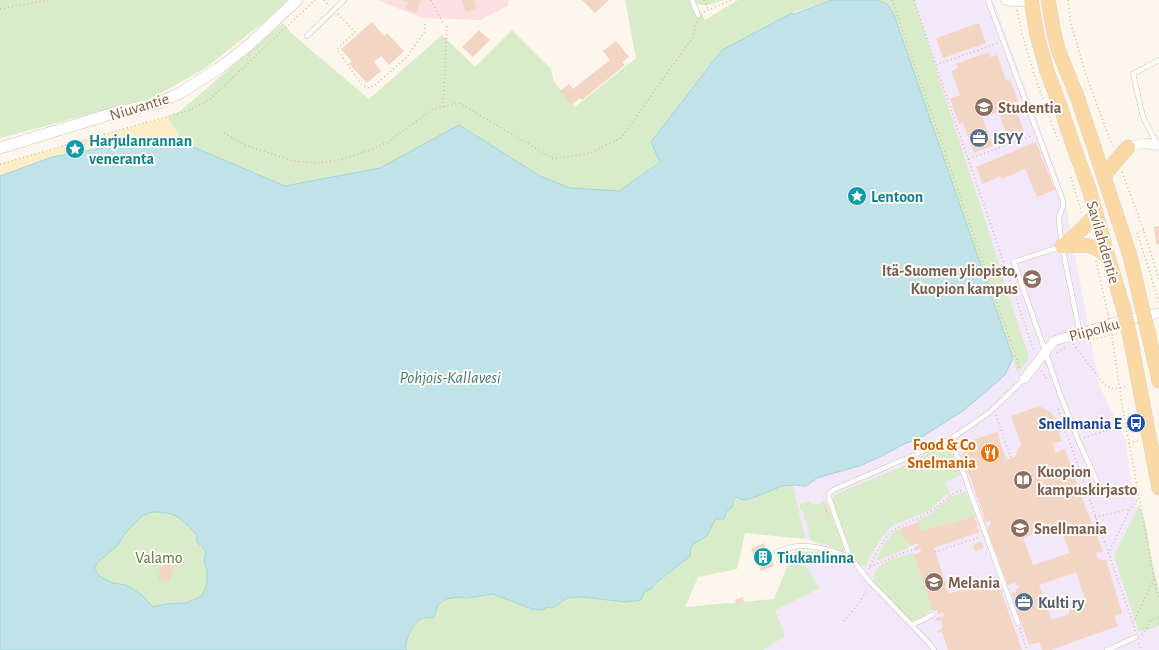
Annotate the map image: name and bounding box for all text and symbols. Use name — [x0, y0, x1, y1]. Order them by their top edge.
street label: Niuvantie — [108, 90, 171, 124]
school or university icon: Studentia — [973, 96, 995, 118]
place label: Studentia — [998, 100, 1062, 116]
office icon: ISYY — [968, 127, 990, 149]
place label: ISYY — [993, 131, 1024, 147]
place label: Harjulanrannan veneranta — [89, 133, 192, 167]
place icon: Harjulanrannan veneranta — [64, 138, 86, 160]
place icon: Lentoon — [846, 185, 868, 207]
place label: Lentoon — [871, 189, 923, 205]
street label: Savilahdentie — [1084, 199, 1122, 285]
place label: Itä-Suomen yliopisto, Kuopion kampus — [882, 263, 1018, 297]
school or university icon: Itä-Suomen yliopisto, Kuopion kampus — [1021, 268, 1043, 290]
street label: Piipolku — [1067, 316, 1121, 344]
water label: Pohjois-Kallavesi — [399, 369, 501, 387]
bus stop icon: Snellmania E — [1125, 412, 1147, 434]
place label: Snellmania E — [1038, 416, 1122, 432]
place label: Food & Co Snelmania — [907, 437, 976, 471]
restaurant icon: Food & Co Snelmania — [979, 442, 1001, 464]
place label: Kuopion kampuskirjasto — [1037, 464, 1137, 499]
library icon: Kuopion kampuskirjasto — [1012, 469, 1034, 491]
school or university icon: Snellmania — [1009, 517, 1031, 539]
place label: Snellmania — [1034, 521, 1107, 537]
building icon: Tiukanlinna — [752, 546, 774, 568]
park label: Valamo — [135, 550, 183, 566]
place label: Tiukanlinna — [777, 550, 855, 566]
school or university icon: Melania — [923, 571, 945, 593]
place label: Melania — [948, 575, 1000, 591]
office icon: Kulti ry — [1013, 591, 1035, 613]
place label: Kulti ry — [1038, 595, 1085, 612]

